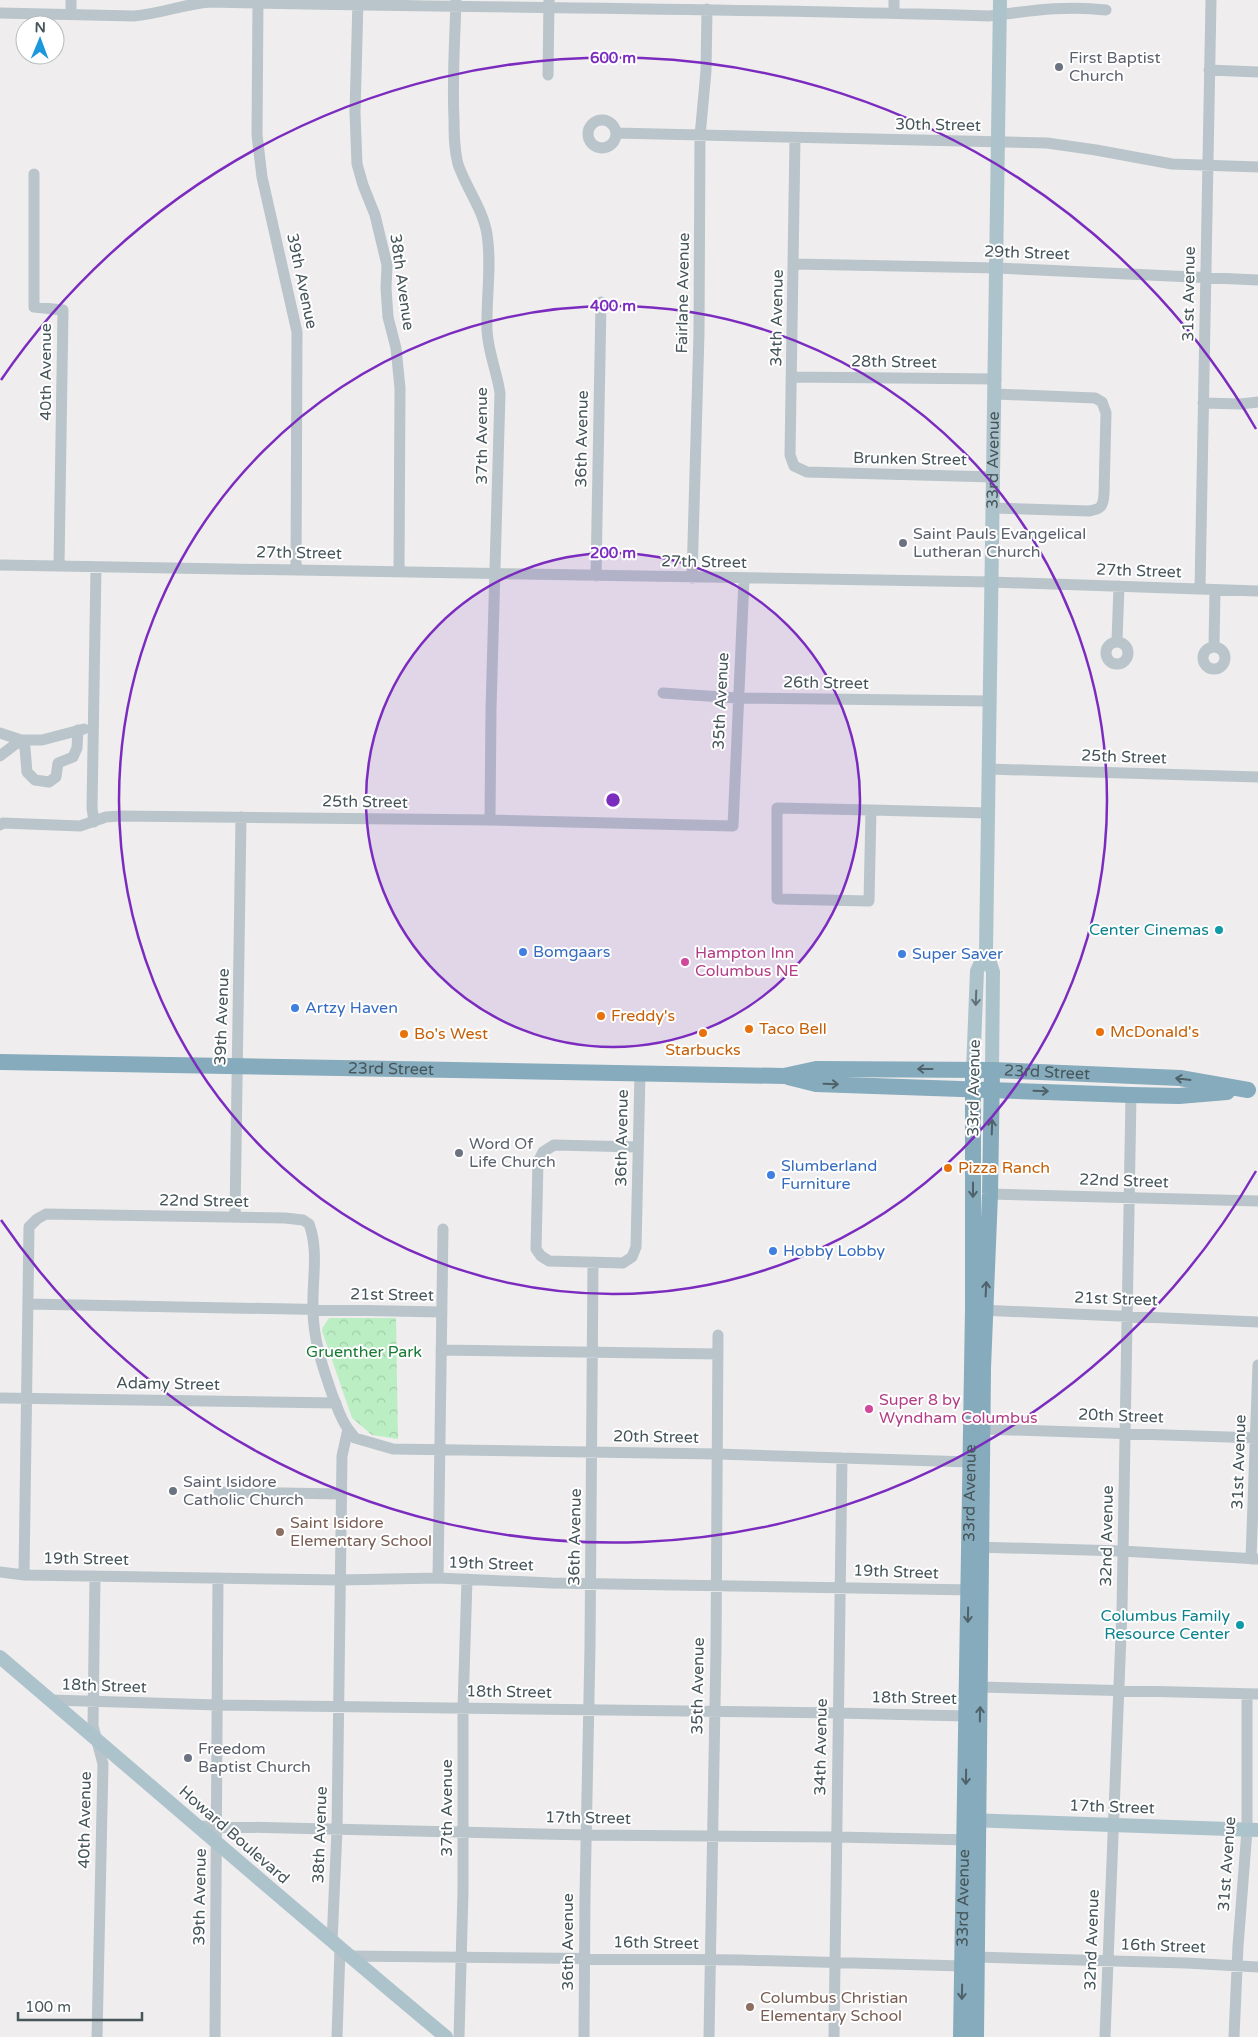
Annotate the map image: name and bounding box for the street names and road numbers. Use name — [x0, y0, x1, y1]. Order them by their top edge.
street label: 30th Street — [895, 114, 981, 136]
street label: 39th Avenue — [282, 231, 322, 331]
street label: 38th Avenue — [385, 232, 419, 332]
street label: Fairlane Avenue — [672, 232, 694, 354]
street label: 29th Street — [984, 242, 1070, 264]
street label: 31st Avenue — [1178, 246, 1200, 342]
street label: 34th Avenue — [766, 269, 788, 367]
street label: 40th Avenue — [36, 323, 56, 421]
street label: 28th Street — [851, 351, 937, 373]
street label: 37th Avenue — [472, 387, 492, 485]
street label: 36th Avenue — [571, 390, 593, 488]
street label: 33rd Avenue — [983, 411, 1004, 509]
street label: Brunken Street — [853, 448, 967, 470]
street label: 27th Street — [256, 542, 342, 564]
street label: 27th Street — [661, 551, 747, 573]
street label: 27th Street — [1096, 560, 1182, 582]
street label: 35th Avenue — [708, 652, 734, 750]
street label: 26th Street — [783, 672, 869, 694]
street label: 25th Street — [1081, 746, 1167, 768]
street label: 25th Street — [322, 791, 408, 813]
street label: 39th Avenue — [210, 968, 234, 1066]
street label: 33rd Avenue — [963, 1039, 985, 1137]
street label: 23rd Street — [348, 1058, 434, 1080]
street label: 23rd Street — [1004, 1061, 1090, 1084]
street label: 36th Avenue — [611, 1089, 633, 1187]
street label: 22nd Street — [1079, 1169, 1169, 1193]
street label: 22nd Street — [159, 1190, 249, 1212]
street label: 21st Street — [350, 1284, 434, 1306]
street label: 21st Street — [1074, 1288, 1158, 1310]
street label: Adamy Street — [116, 1373, 220, 1395]
street label: 20th Street — [1078, 1405, 1164, 1427]
street label: 31st Avenue — [1227, 1414, 1251, 1510]
street label: 20th Street — [613, 1426, 699, 1448]
street label: 33rd Avenue — [959, 1444, 981, 1542]
street label: 32nd Avenue — [1096, 1485, 1118, 1587]
street label: 36th Avenue — [564, 1488, 586, 1586]
street label: 19th Street — [43, 1548, 129, 1570]
street label: 19th Street — [448, 1553, 534, 1575]
street label: 19th Street — [853, 1561, 939, 1583]
street label: 35th Avenue — [687, 1637, 709, 1735]
street label: 18th Street — [61, 1675, 147, 1697]
street label: 18th Street — [466, 1681, 552, 1703]
street label: 18th Street — [871, 1687, 957, 1709]
street label: 34th Avenue — [810, 1698, 832, 1796]
street label: 37th Avenue — [437, 1759, 457, 1857]
street label: 40th Avenue — [74, 1771, 96, 1869]
street label: Howard Boulevard — [175, 1782, 293, 1888]
street label: 38th Avenue — [308, 1786, 332, 1884]
street label: 17th Street — [1069, 1796, 1155, 1818]
street label: 17th Street — [545, 1807, 631, 1829]
street label: 31st Avenue — [1214, 1816, 1240, 1912]
street label: 39th Avenue — [189, 1848, 211, 1946]
street label: 33rd Avenue — [952, 1849, 974, 1947]
street label: 32nd Avenue — [1080, 1889, 1104, 1991]
street label: 36th Avenue — [558, 1893, 578, 1991]
street label: 16th Street — [613, 1932, 699, 1954]
street label: 16th Street — [1120, 1935, 1206, 1957]

